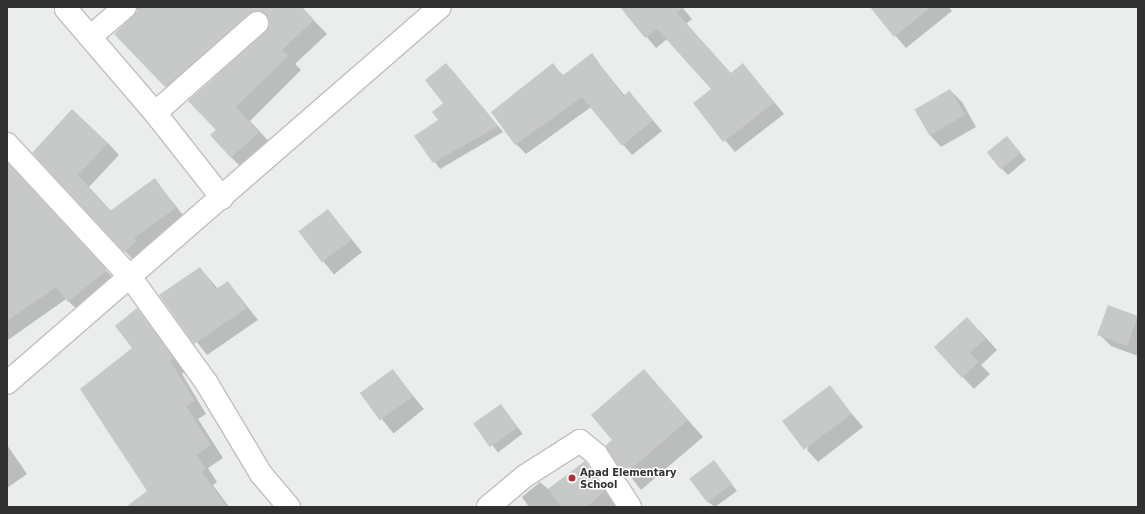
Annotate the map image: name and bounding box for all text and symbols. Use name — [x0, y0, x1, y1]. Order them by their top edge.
place label: Apad Elementary School — [580, 466, 677, 490]
marker: Apad Elementary School — [567, 473, 577, 483]

